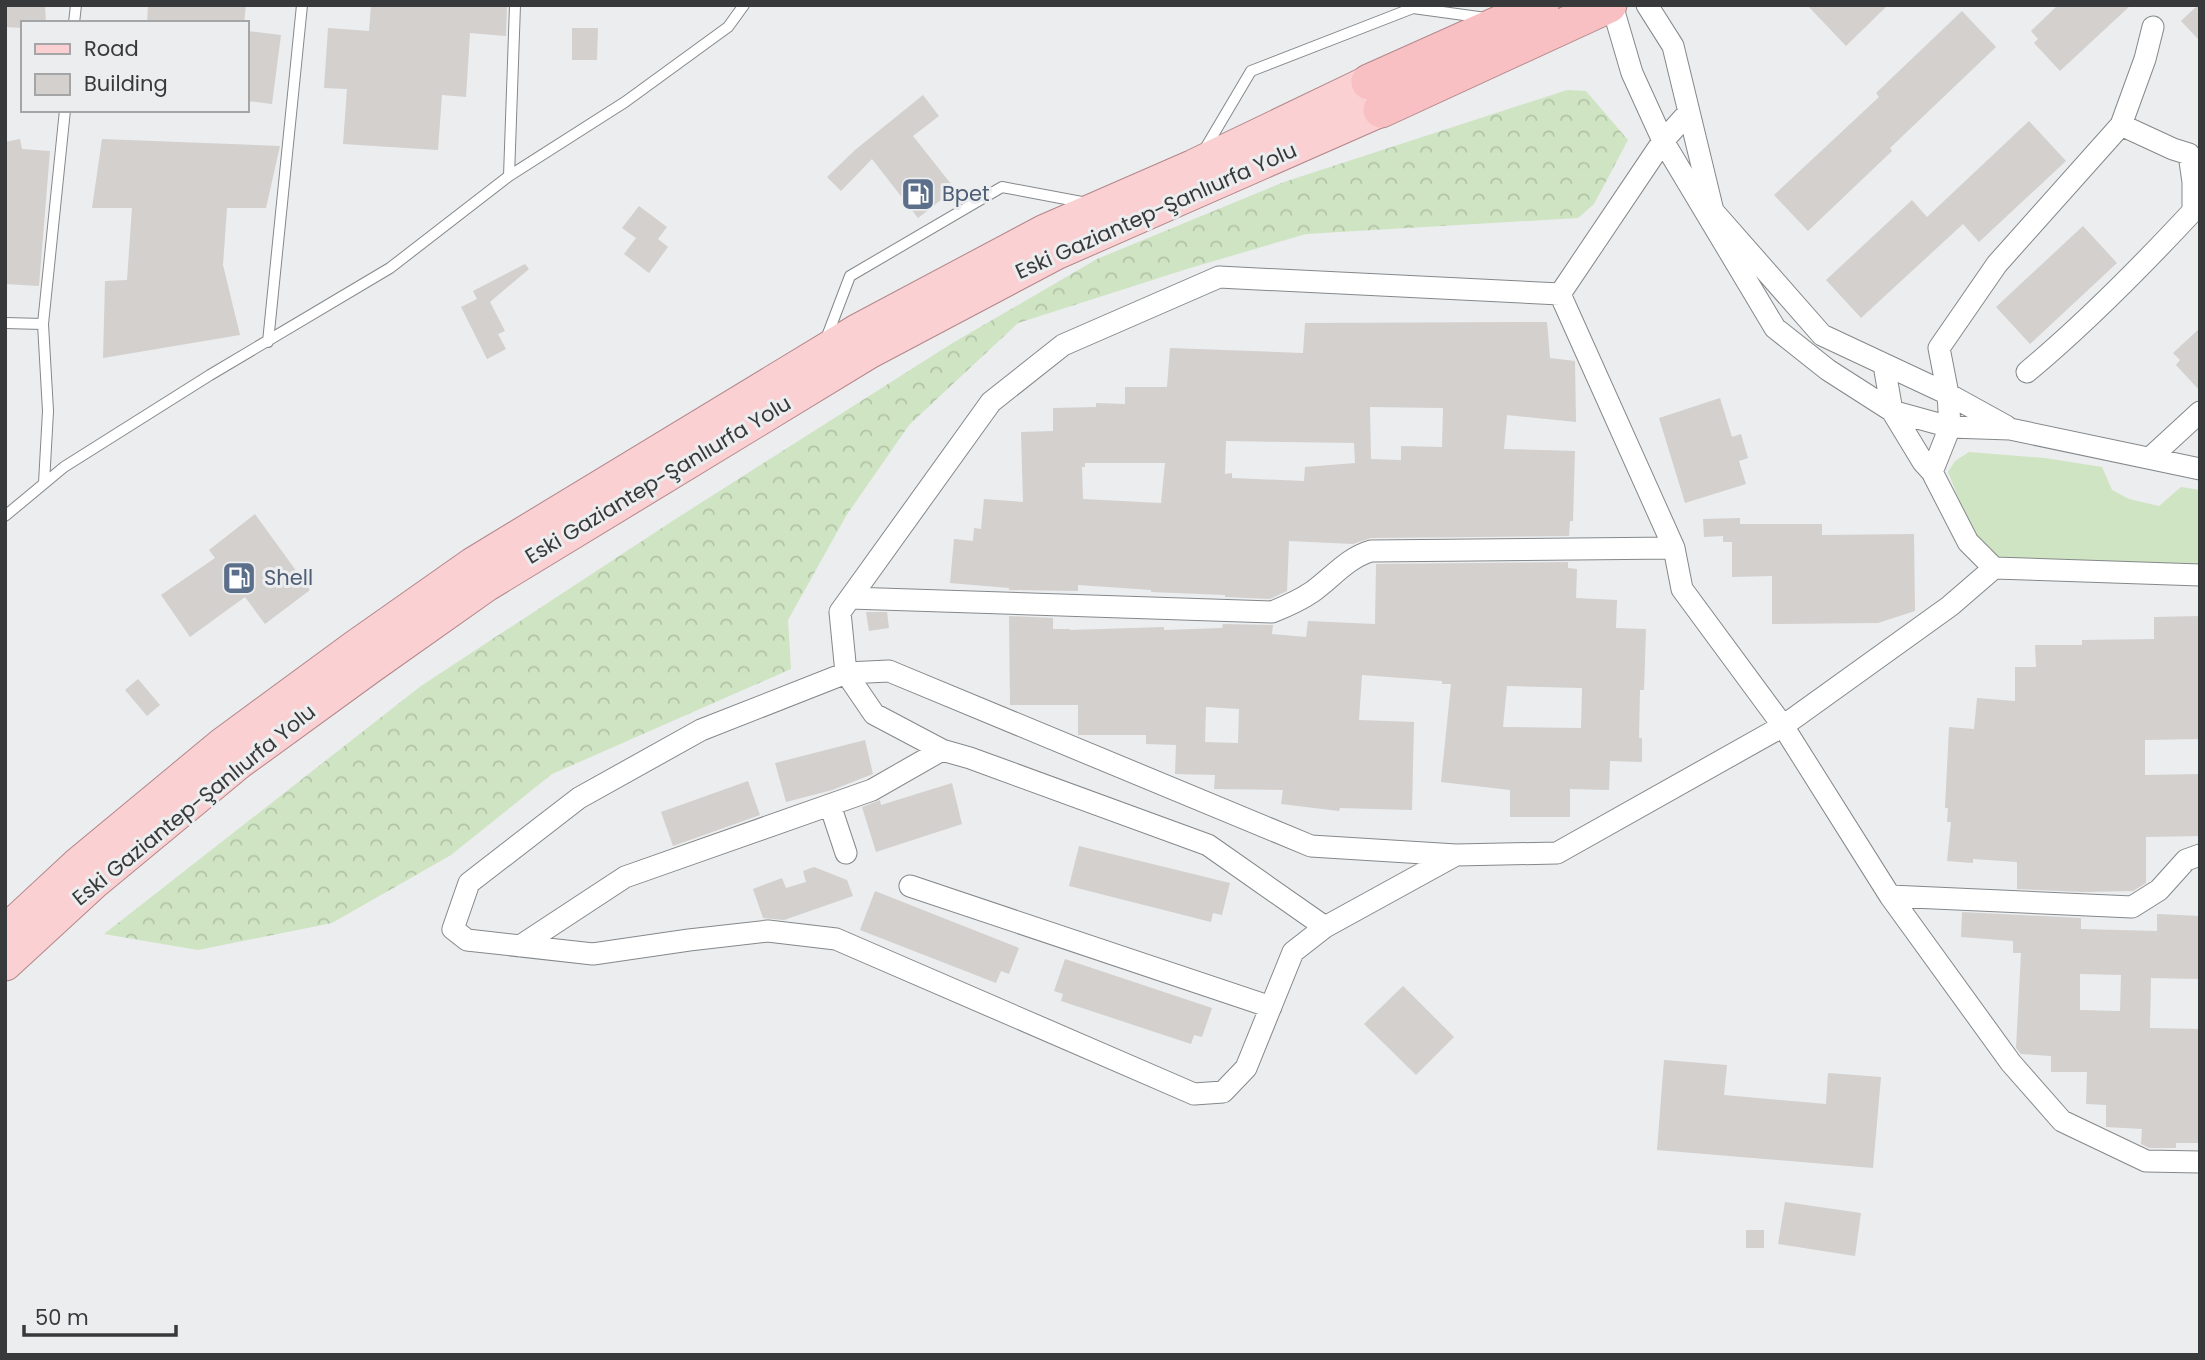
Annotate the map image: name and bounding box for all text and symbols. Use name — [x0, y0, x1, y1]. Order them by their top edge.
legend — [21, 21, 248, 112]
text: Road — [84, 34, 139, 63]
text: Building — [84, 69, 168, 98]
street label: Eski Gaziantep-Şanlıurfa Yolu — [1010, 135, 1301, 286]
fuel station icon: Bpet — [899, 175, 937, 213]
place label: Bpet — [942, 179, 990, 208]
street label: Eski Gaziantep-Şanlıurfa Yolu — [519, 389, 796, 571]
fuel station icon: Shell — [220, 559, 258, 597]
place label: Shell — [264, 563, 313, 592]
street label: Eski Gaziantep-Şanlıurfa Yolu — [66, 697, 321, 912]
scale bar — [24, 1294, 177, 1338]
text: 50 m — [35, 1303, 89, 1332]

